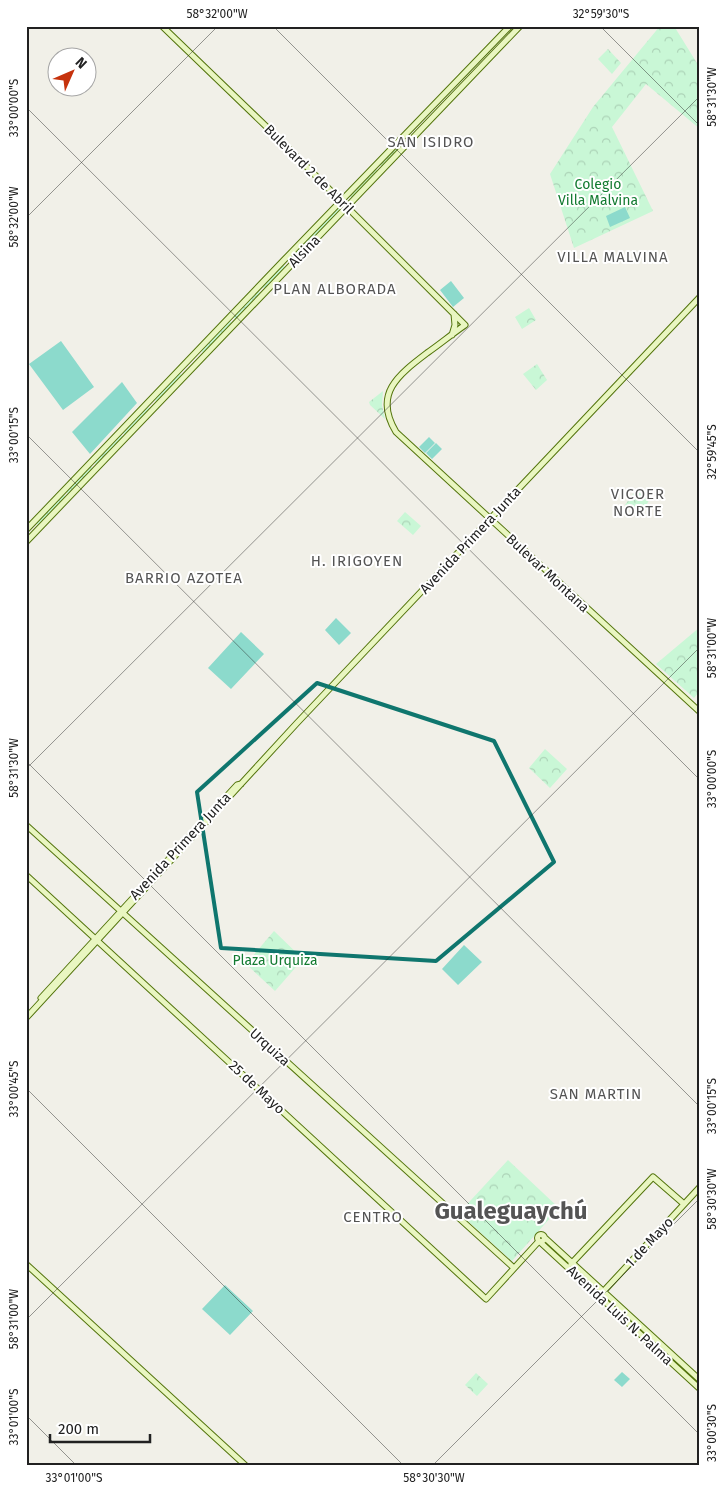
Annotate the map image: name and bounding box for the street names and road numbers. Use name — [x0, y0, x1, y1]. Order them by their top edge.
street label: Bulevard 2 de Abril — [260, 121, 357, 218]
street label: Alsina — [285, 232, 324, 271]
street label: Avenida Primera Junta — [416, 483, 525, 598]
street label: Bulevar Montana — [503, 531, 593, 616]
street label: Avenida Primera Junta — [126, 789, 235, 904]
street label: Urquiza — [246, 1025, 293, 1070]
street label: 25 de Mayo — [225, 1057, 288, 1118]
street label: 1 de Mayo — [622, 1214, 677, 1271]
street label: Avenida Luis N. Palma — [563, 1262, 676, 1369]

